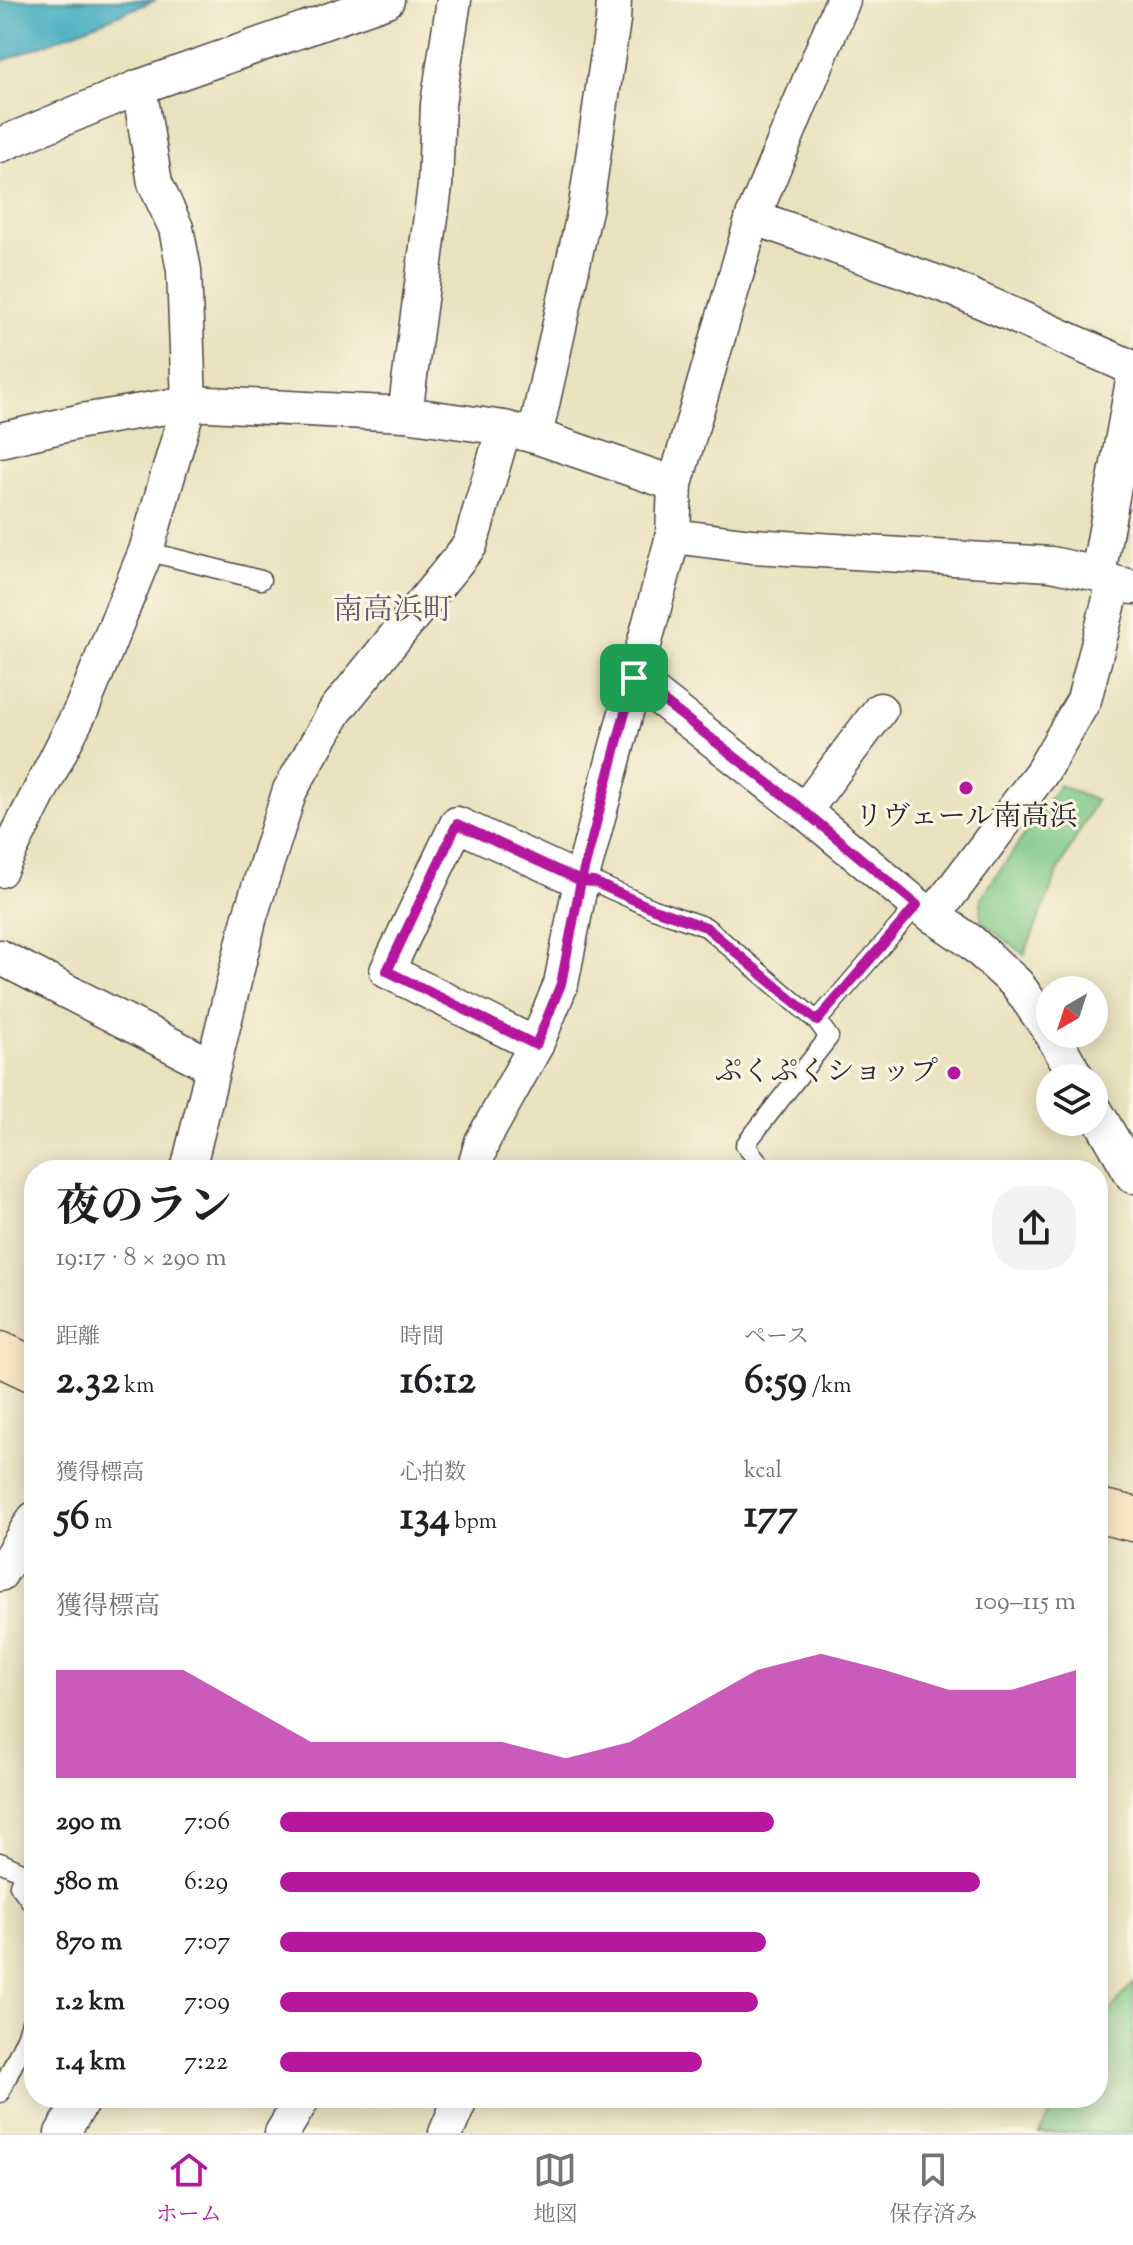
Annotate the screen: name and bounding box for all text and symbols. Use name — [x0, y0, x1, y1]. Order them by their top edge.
district label: 南高浜町 — [333, 590, 453, 633]
pin — [600, 644, 668, 712]
icon: arrive — [612, 656, 656, 700]
marker: リヴェール南高浜 — [957, 779, 975, 797]
place label: リヴェール南高浜 — [855, 798, 1077, 838]
north arrow — [1036, 976, 1108, 1048]
map controls — [1036, 976, 1108, 1136]
place label: ぷくぷくショップ — [715, 1053, 938, 1093]
marker: ぷくぷくショップ — [945, 1064, 963, 1082]
button: layers — [1036, 1064, 1108, 1136]
text: 夜のラン — [56, 1178, 232, 1241]
button: share — [992, 1186, 1076, 1270]
text: 19:17 · 8 × 290 m — [56, 1240, 227, 1277]
text: 距離 — [56, 1322, 100, 1354]
text: 時間 — [400, 1322, 444, 1354]
text: ペース — [744, 1322, 809, 1354]
text: 2.32 — [56, 1354, 120, 1411]
text: 16:12 — [400, 1354, 476, 1411]
text: 6:59 — [744, 1354, 807, 1411]
text: km — [120, 1371, 155, 1403]
text: /km — [807, 1371, 851, 1403]
text: kcal — [744, 1456, 782, 1488]
text: 獲得標高 — [56, 1458, 144, 1490]
text: 心拍数 — [400, 1458, 466, 1490]
text: 177 — [744, 1488, 798, 1545]
text: 56 — [56, 1490, 90, 1547]
text: 134 — [400, 1490, 450, 1547]
text: m — [90, 1507, 112, 1539]
text: bpm — [450, 1507, 497, 1539]
text: 109–115 m — [975, 1584, 1076, 1621]
text: 獲得標高 — [56, 1589, 160, 1626]
text: 290 m — [56, 1804, 122, 1841]
text: 7:06 — [184, 1804, 230, 1841]
text: 580 m — [56, 1864, 119, 1901]
text: 6:29 — [184, 1864, 228, 1901]
text: 870 m — [56, 1924, 122, 1961]
text: 7:07 — [184, 1924, 230, 1961]
text: 1.2 km — [56, 1984, 125, 2021]
text: 7:09 — [184, 1984, 230, 2021]
text: 1.4 km — [56, 2044, 126, 2081]
text: 7:22 — [184, 2044, 228, 2081]
tab: ホーム — [156, 2148, 222, 2232]
tab: 地図 — [533, 2148, 577, 2232]
tab: 保存済み — [889, 2148, 977, 2232]

